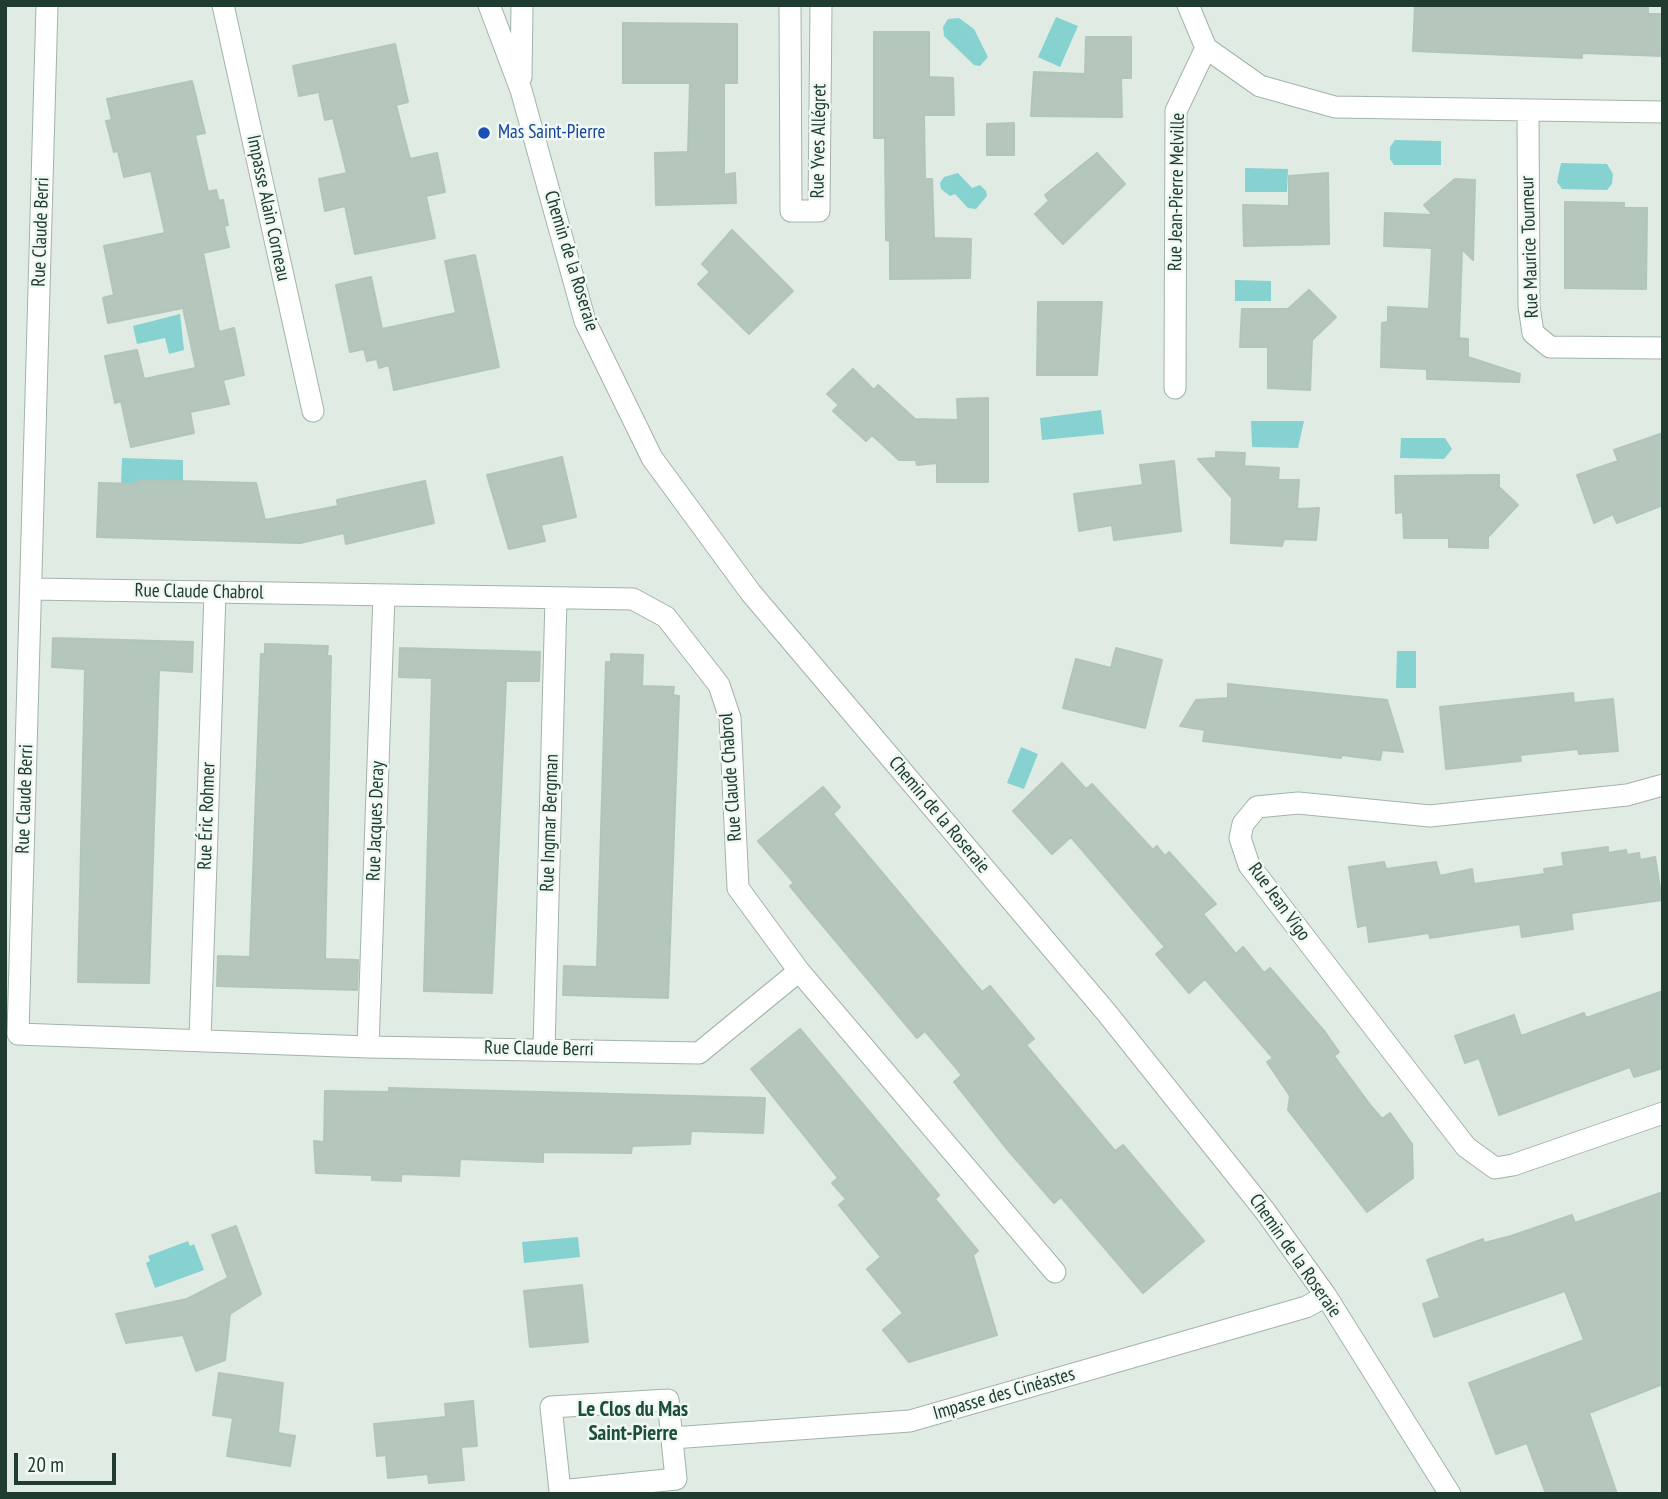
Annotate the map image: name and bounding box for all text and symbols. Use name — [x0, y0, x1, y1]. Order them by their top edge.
street label: Rue Yves Allégret — [807, 83, 831, 199]
street label: Rue Jean-Pierre Melville — [1164, 113, 1190, 271]
place label: Mas Saint-Pierre — [498, 122, 605, 144]
marker: Mas Saint-Pierre — [476, 125, 492, 141]
street label: Impasse Alain Corneau — [241, 133, 295, 283]
street label: Rue Maurice Tourneur — [1516, 175, 1544, 319]
street label: Rue Claude Berri — [28, 177, 54, 287]
street label: Chemin de la Roseraie — [539, 188, 603, 334]
street label: Rue Claude Chabrol — [134, 579, 264, 605]
street label: Rue Claude Chabrol — [715, 712, 747, 842]
street label: Rue Claude Berri — [12, 744, 38, 854]
street label: Chemin de la Roseraie — [883, 752, 995, 878]
street label: Rue Ingmar Bergman — [536, 754, 564, 892]
street label: Rue Jacques Deray — [363, 760, 389, 882]
street label: Rue Éric Rohmer — [194, 762, 220, 870]
street label: Rue Jean Vigo — [1243, 859, 1315, 945]
street label: Rue Claude Berri — [484, 1037, 594, 1061]
street label: Chemin de la Roseraie — [1244, 1190, 1346, 1322]
street label: Impasse des Cinéastes — [931, 1363, 1077, 1425]
district label: Le Clos du Mas Saint-Pierre — [578, 1397, 688, 1447]
scale bar — [18, 1440, 119, 1484]
text: 20 m — [27, 1451, 64, 1478]

